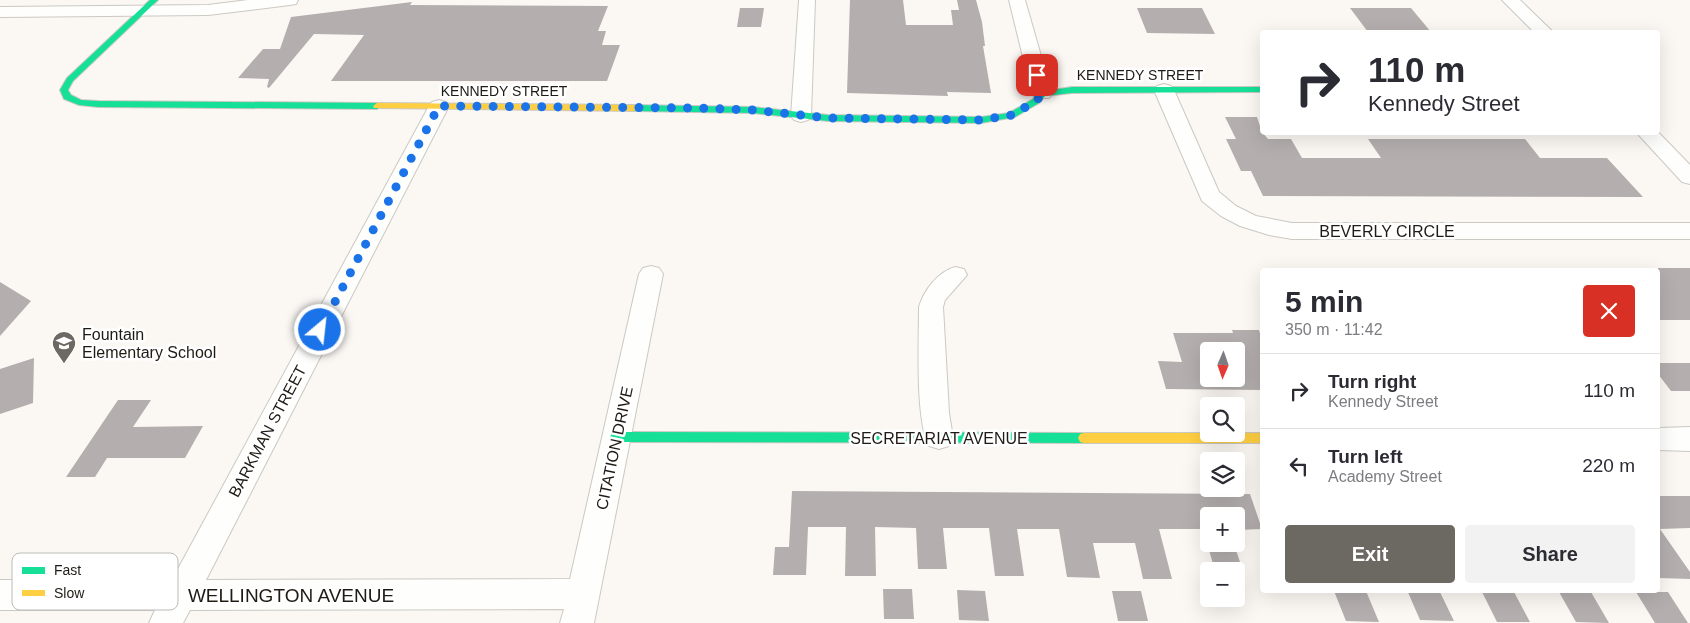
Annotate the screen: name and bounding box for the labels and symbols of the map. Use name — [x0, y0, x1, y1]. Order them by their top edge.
pin — [1016, 54, 1058, 96]
street label: KENNEDY STREET — [1077, 67, 1204, 83]
street label: KENNEDY STREET — [441, 83, 568, 99]
street label: BEVERLY CIRCLE — [1319, 223, 1455, 240]
position arrow — [293, 303, 345, 355]
place label: Fountain Elementary School — [82, 326, 216, 361]
school or university icon: Fountain Elementary School — [51, 330, 77, 364]
north arrow — [1200, 342, 1245, 388]
street label: BARKMAN STREET — [226, 362, 309, 500]
street label: CITATION DRIVE — [593, 385, 636, 511]
street label: SECRETARIAT AVENUE — [850, 430, 1028, 447]
legend — [12, 553, 178, 610]
text: Fast — [54, 562, 81, 578]
text: Slow — [54, 585, 85, 601]
street label: WELLINGTON AVENUE — [188, 585, 394, 606]

